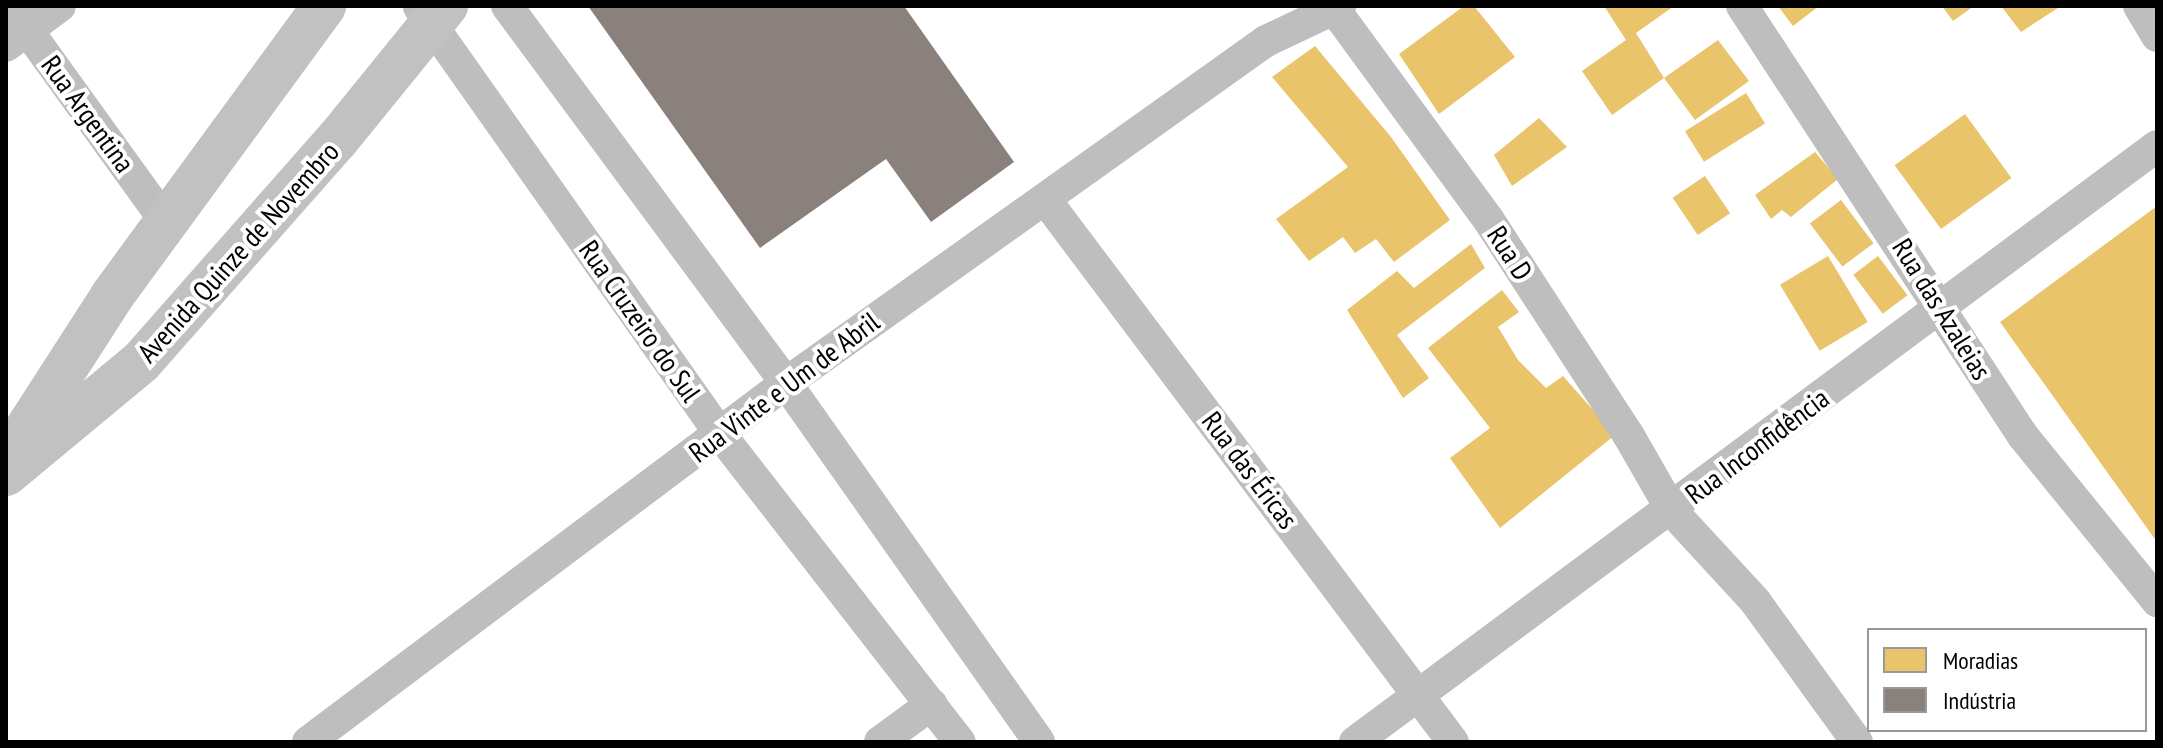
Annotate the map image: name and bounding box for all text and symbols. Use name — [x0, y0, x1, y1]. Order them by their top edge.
street label: Rua Argentina — [34, 49, 142, 179]
street label: Avenida Quinze de Novembro — [130, 135, 346, 369]
street label: Rua D — [1480, 220, 1540, 286]
street label: Rua das Azaleias — [1885, 232, 1999, 386]
street label: Rua Cruzeiro do Sul — [572, 234, 708, 408]
street label: Rua Vinte e Um de Abril — [682, 304, 886, 470]
street label: Rua Inconfidência — [1679, 381, 1835, 511]
street label: Rua das Éricas — [1195, 405, 1305, 535]
legend — [1867, 628, 2147, 732]
text: Moradias — [1943, 645, 2018, 676]
text: Indústria — [1943, 685, 2016, 716]

